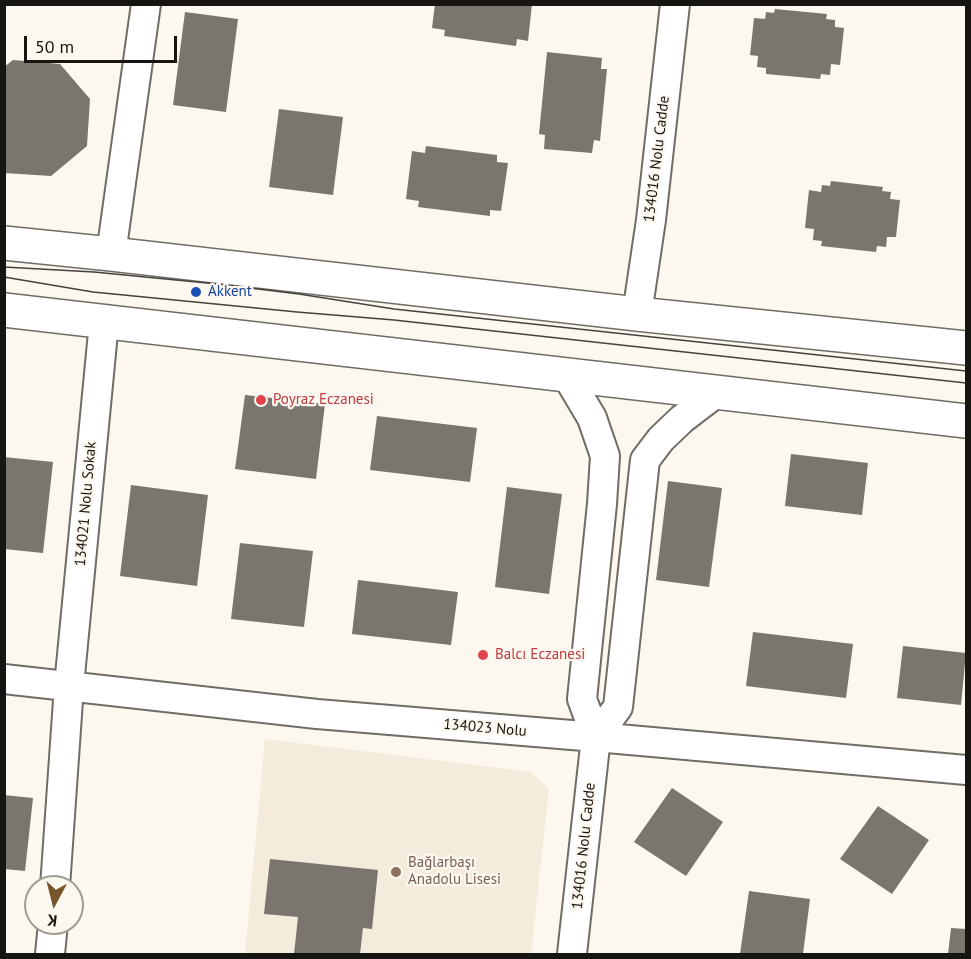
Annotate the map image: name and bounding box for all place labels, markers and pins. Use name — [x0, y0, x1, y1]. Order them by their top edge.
place label: Akkent — [208, 283, 252, 301]
marker: Akkent — [189, 285, 203, 299]
place label: Poyraz Eczanesi — [273, 391, 374, 409]
marker: Poyraz Eczanesi — [254, 393, 268, 407]
place label: Balcı Eczanesi — [495, 646, 585, 664]
marker: Balcı Eczanesi — [476, 648, 490, 662]
place label: Bağlarbaşı Anadolu Lisesi — [408, 854, 501, 889]
marker: Bağlarbaşı Anadolu Lisesi — [389, 865, 403, 879]

